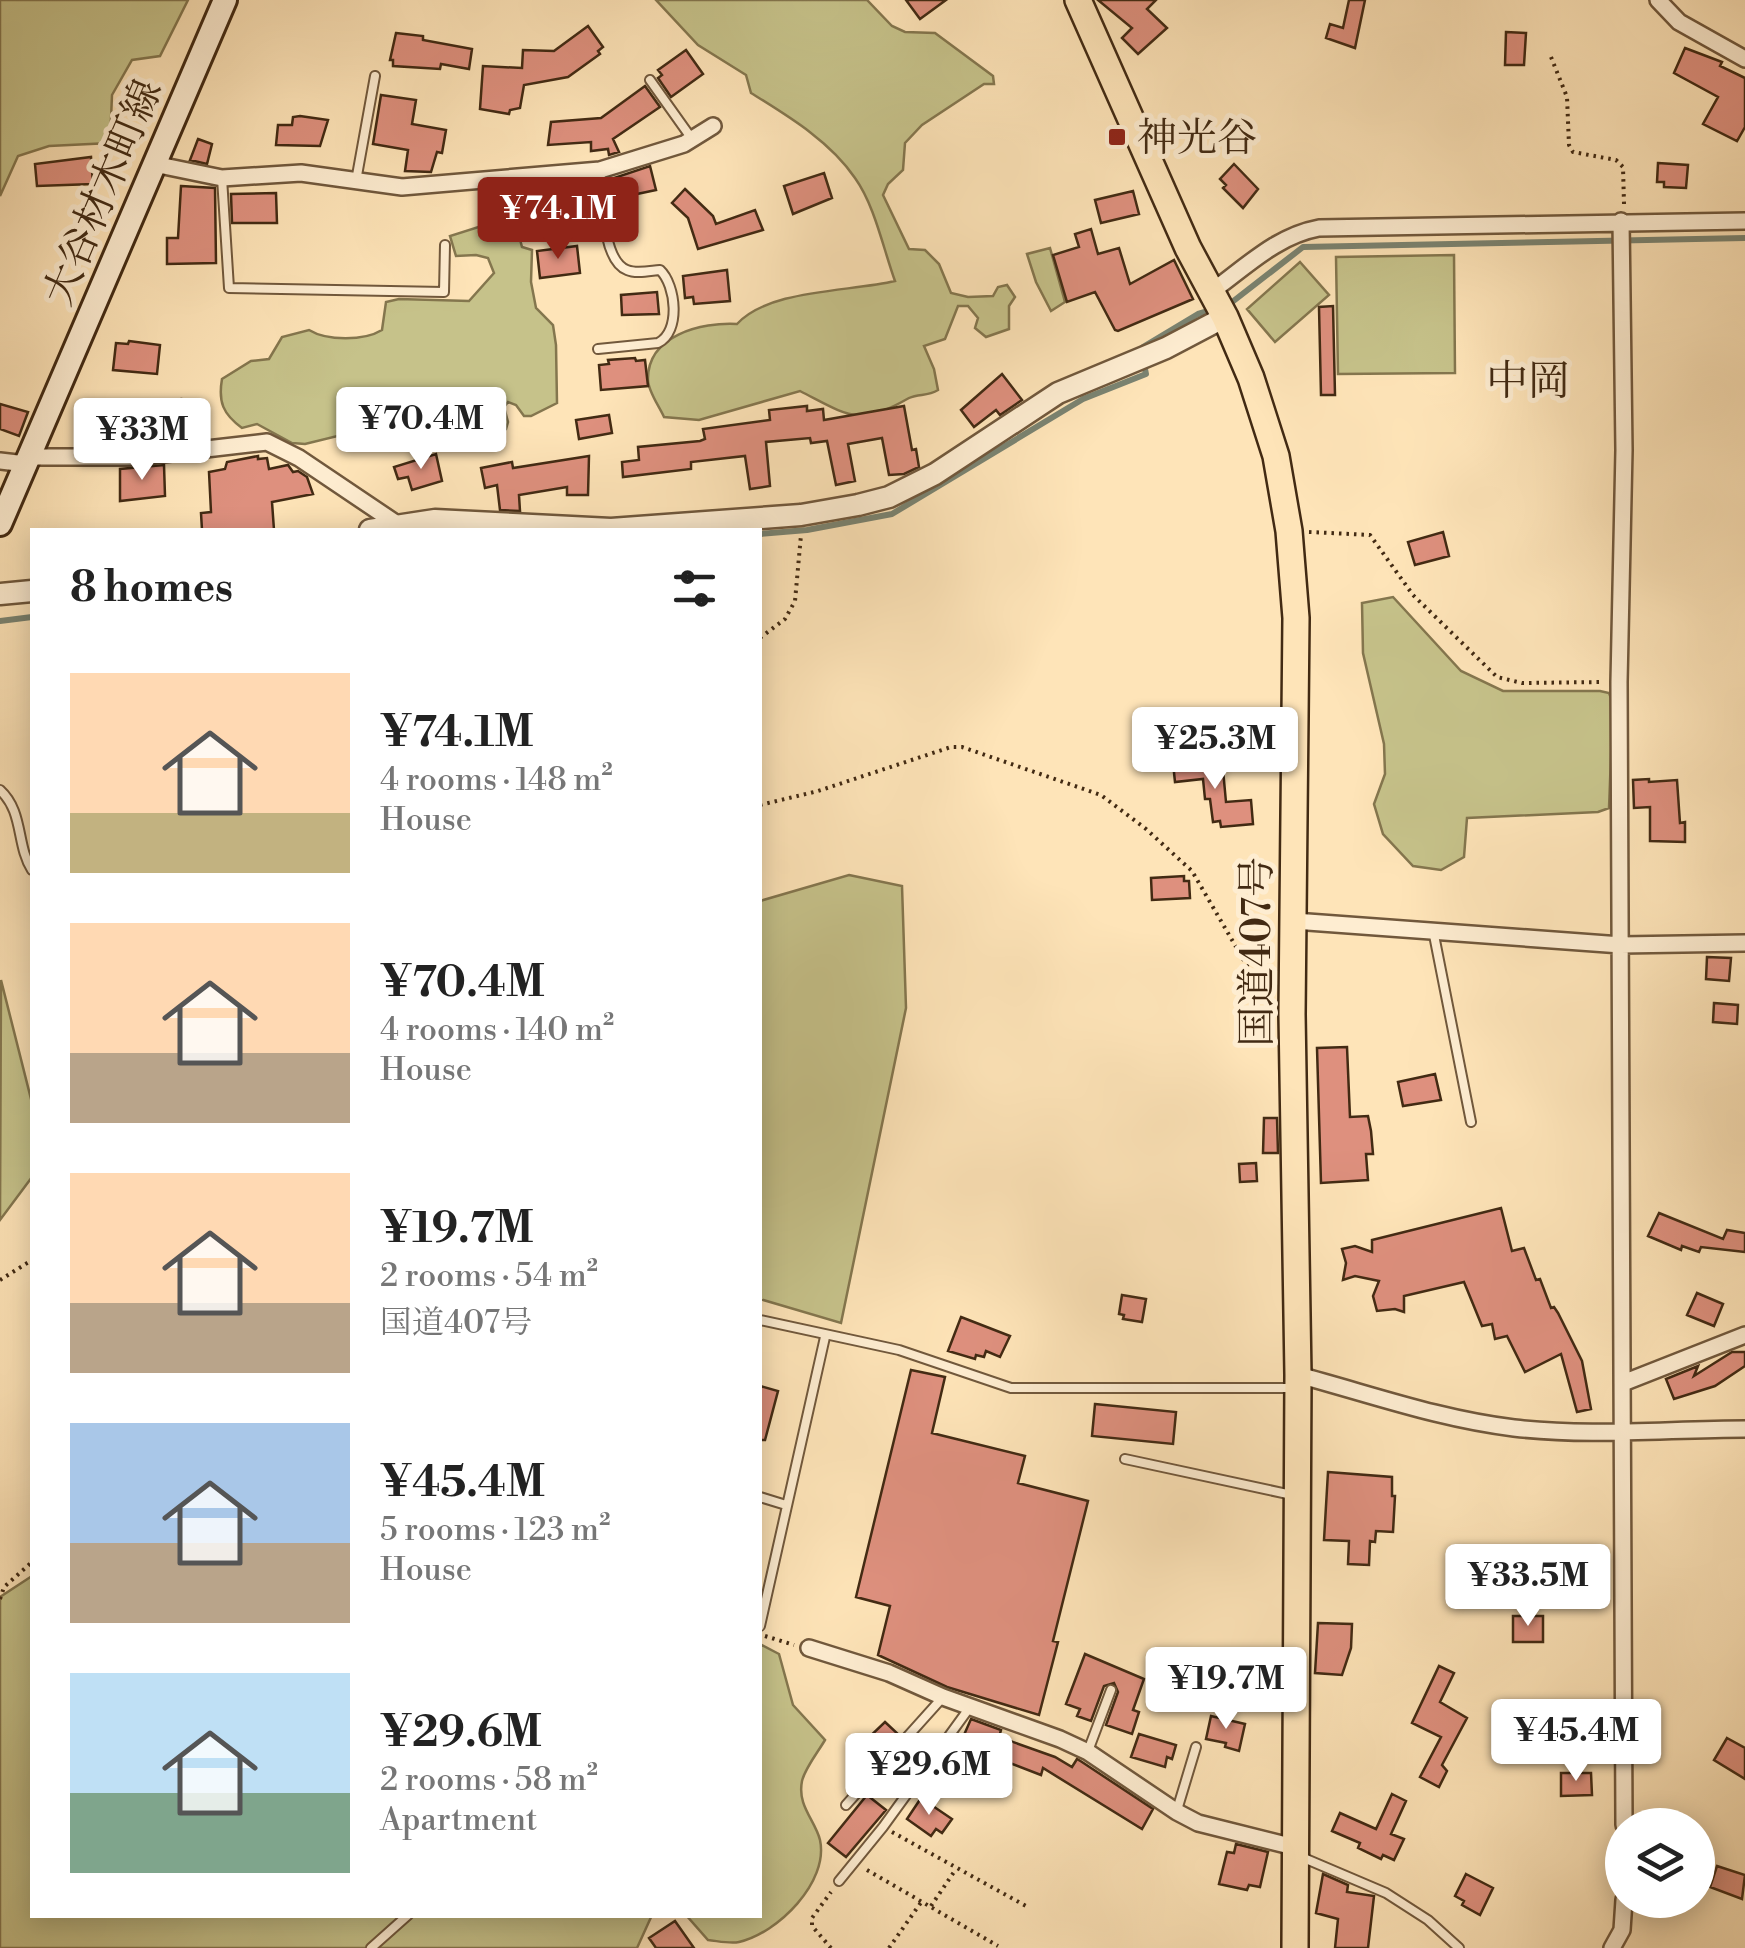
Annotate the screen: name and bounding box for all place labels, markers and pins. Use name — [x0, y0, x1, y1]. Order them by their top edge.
place label: 神光谷 — [1137, 114, 1257, 164]
marker: 神光谷 — [1106, 126, 1128, 148]
pin: ¥74.1M — [477, 177, 639, 262]
pin: ¥70.4M — [340, 387, 502, 472]
pin: ¥33M — [83, 398, 201, 483]
pin: ¥25.3M — [1134, 707, 1296, 792]
pin: ¥33.5M — [1447, 1544, 1609, 1629]
pin: ¥19.7M — [1145, 1647, 1307, 1732]
pin: ¥45.4M — [1495, 1699, 1657, 1784]
pin: ¥29.6M — [848, 1733, 1010, 1818]

